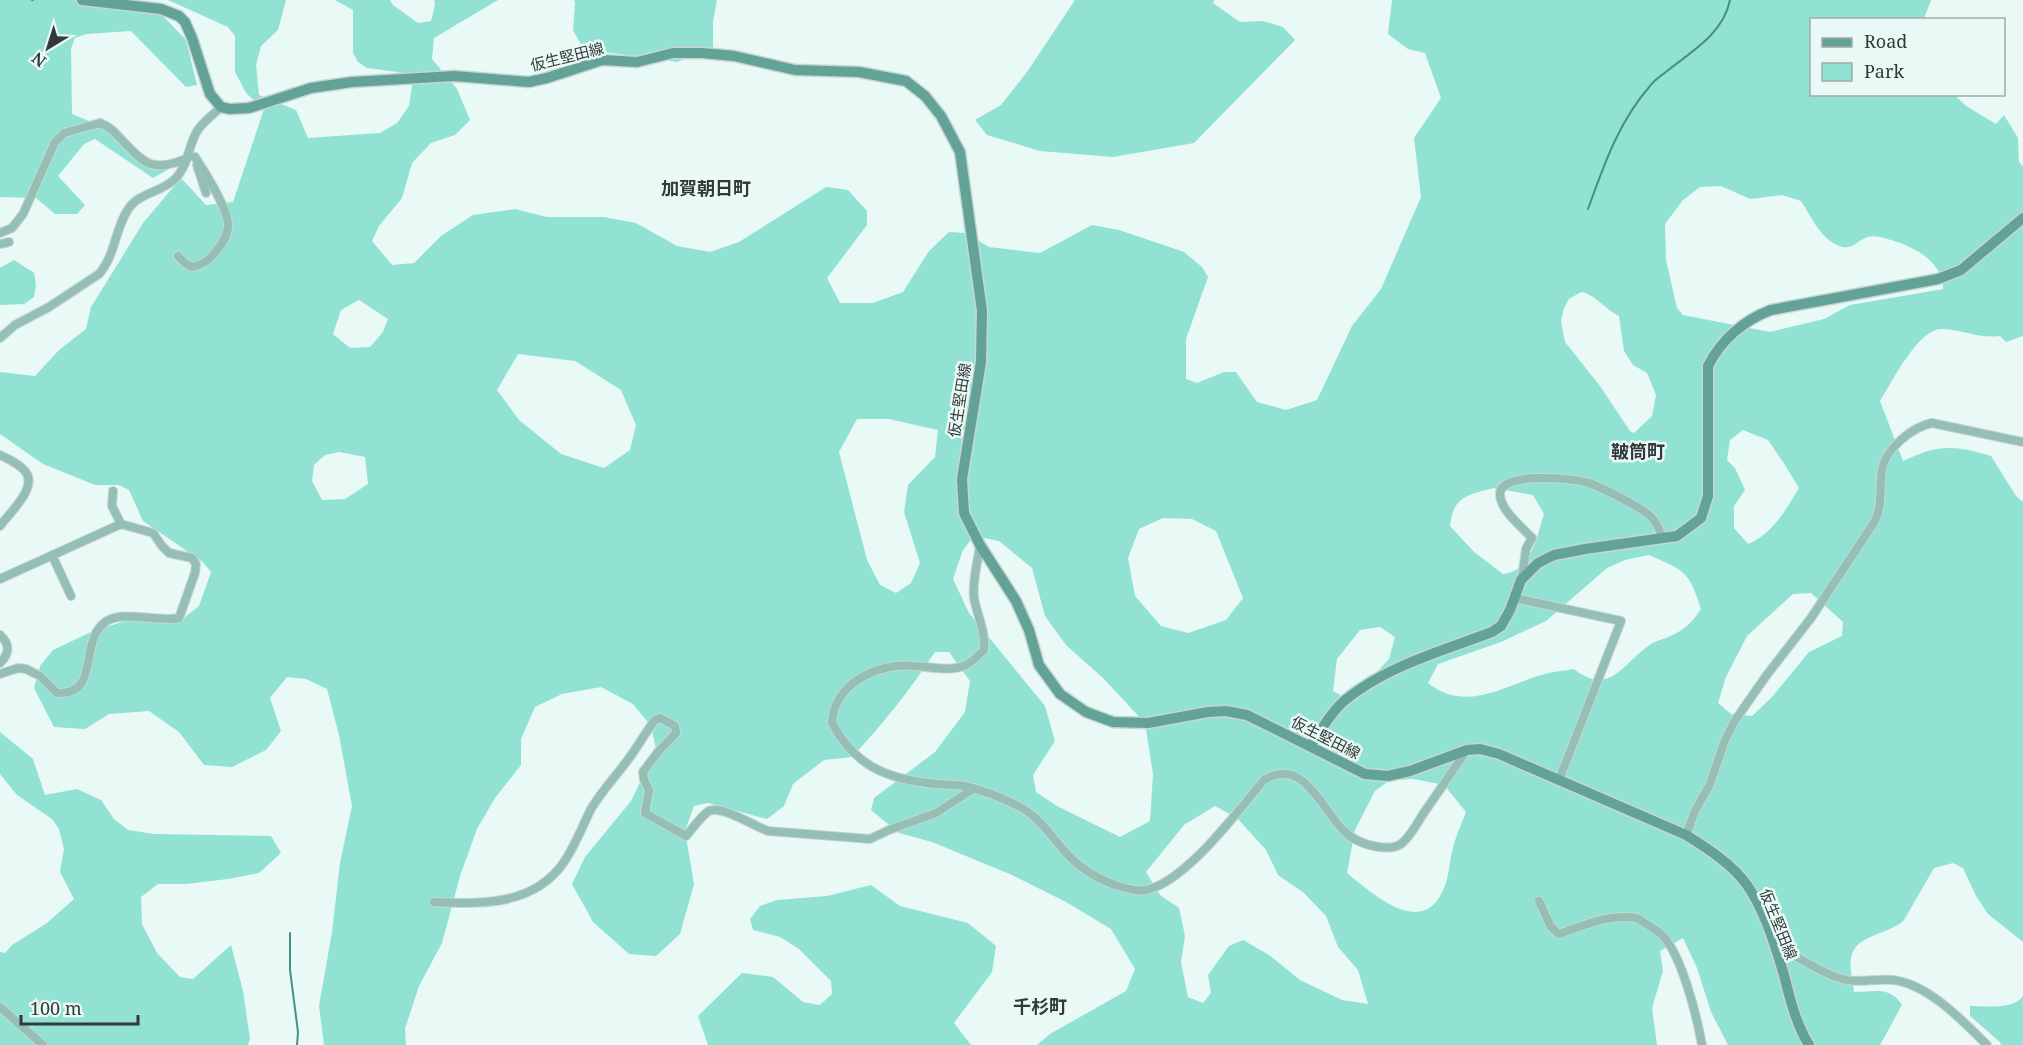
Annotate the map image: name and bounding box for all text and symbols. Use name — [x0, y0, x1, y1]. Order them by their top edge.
north arrow — [18, 18, 78, 78]
legend — [1810, 18, 2005, 96]
text: Road — [1864, 29, 1907, 53]
street label: 仮生堅田線 — [528, 37, 606, 75]
text: N — [27, 47, 51, 72]
text: Park — [1864, 59, 1904, 83]
district label: 加賀朝日町 — [661, 176, 751, 200]
street label: 仮生堅田線 — [943, 361, 975, 439]
district label: 鞁筒町 — [1611, 439, 1665, 463]
street label: 仮生堅田線 — [1288, 711, 1364, 763]
street label: 仮生堅田線 — [1756, 885, 1802, 963]
scale bar — [21, 988, 138, 1026]
district label: 千杉町 — [1013, 994, 1067, 1018]
text: 100 m — [30, 996, 82, 1020]

